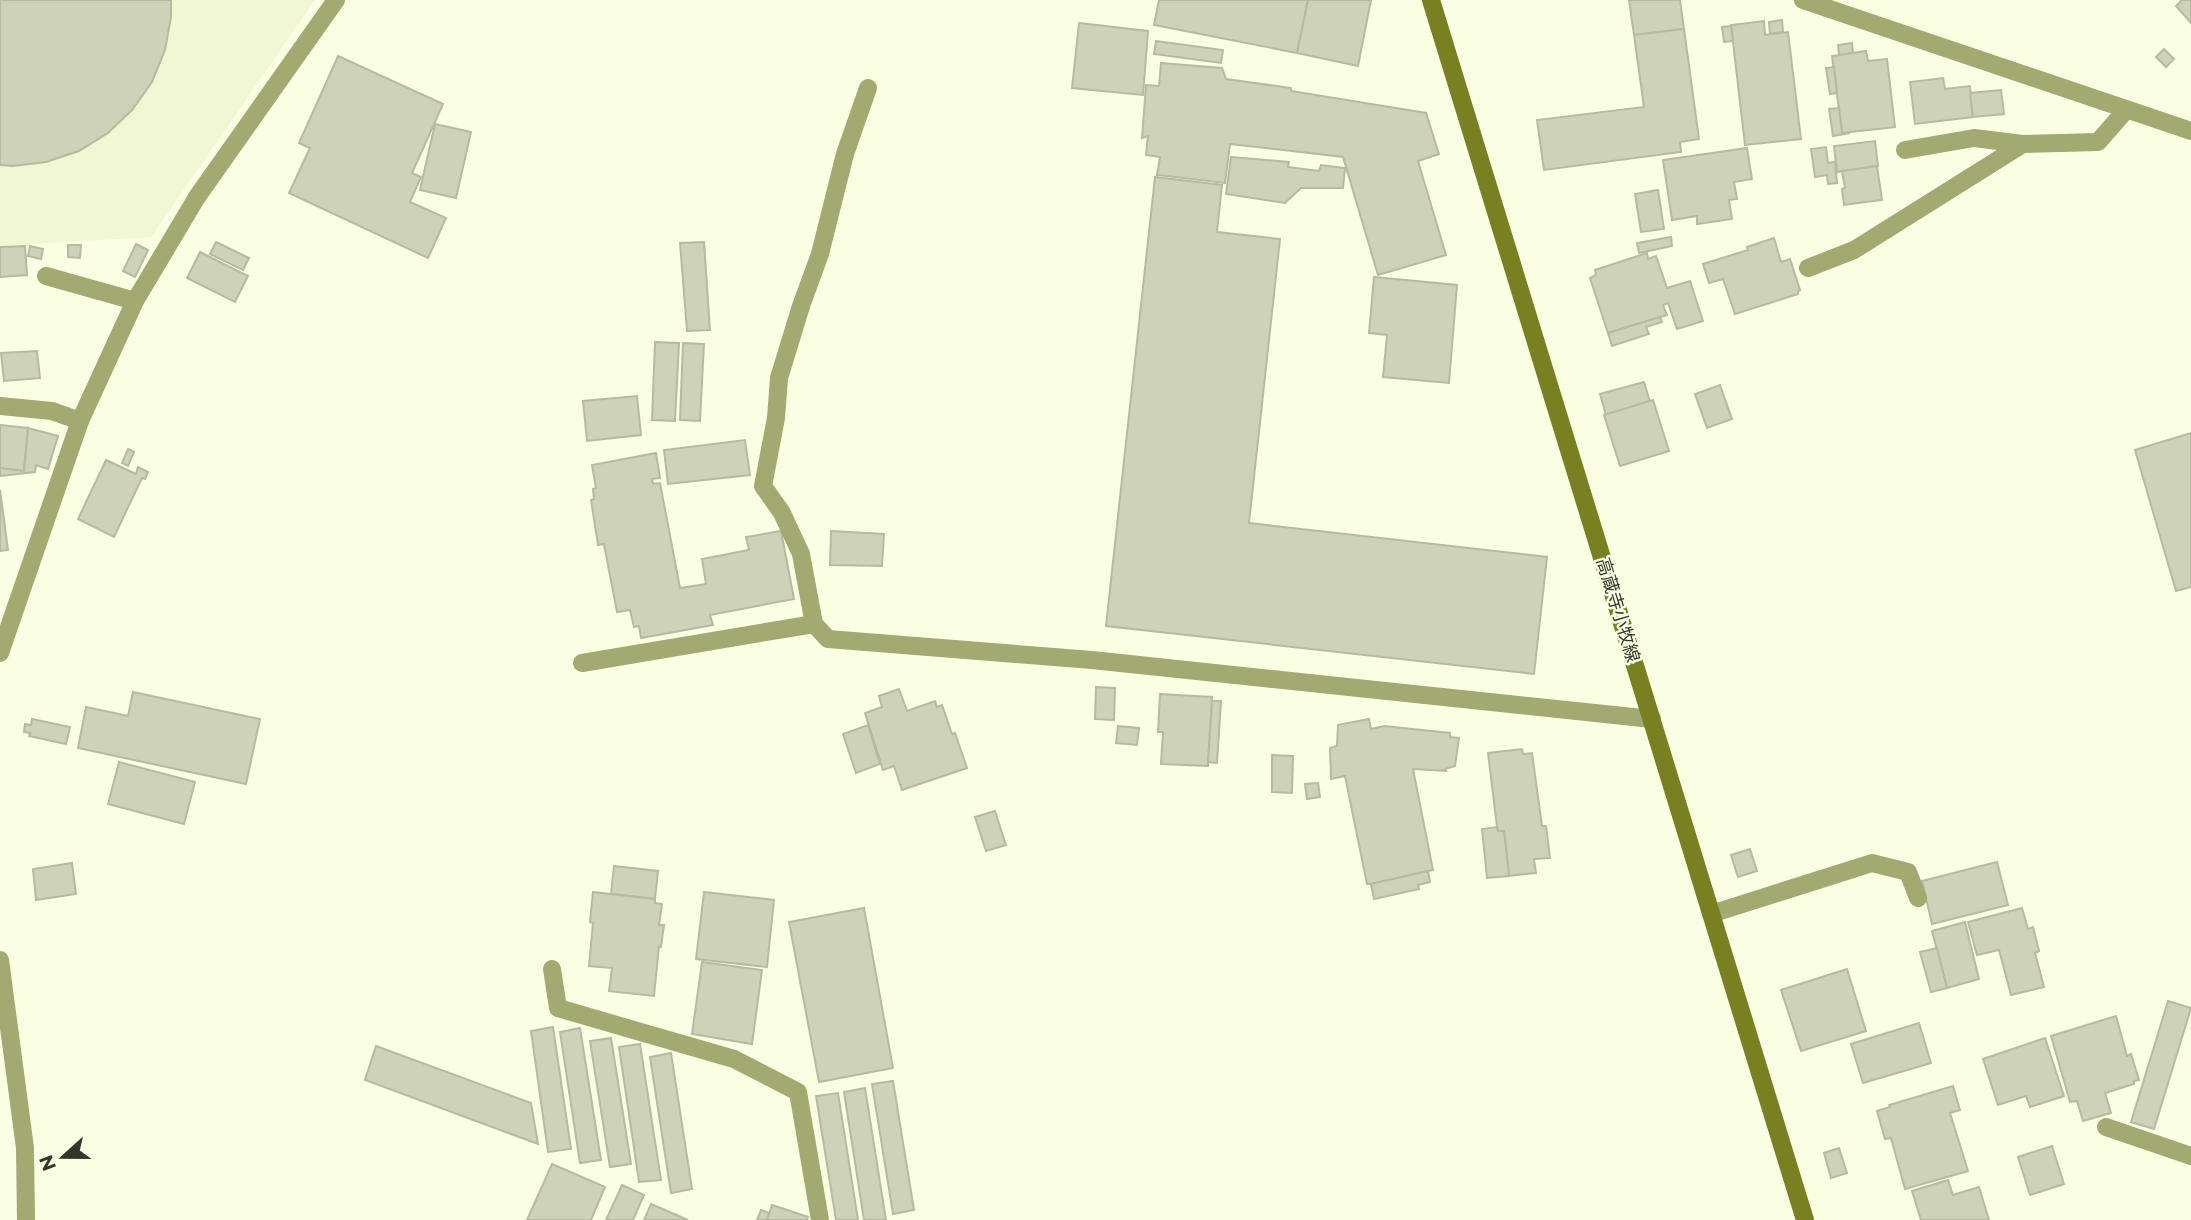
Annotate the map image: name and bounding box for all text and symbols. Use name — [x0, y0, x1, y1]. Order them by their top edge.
street label: 高蔵寺小牧線 — [1592, 555, 1644, 665]
north arrow — [28, 1122, 98, 1192]
text: N — [34, 1152, 61, 1174]

